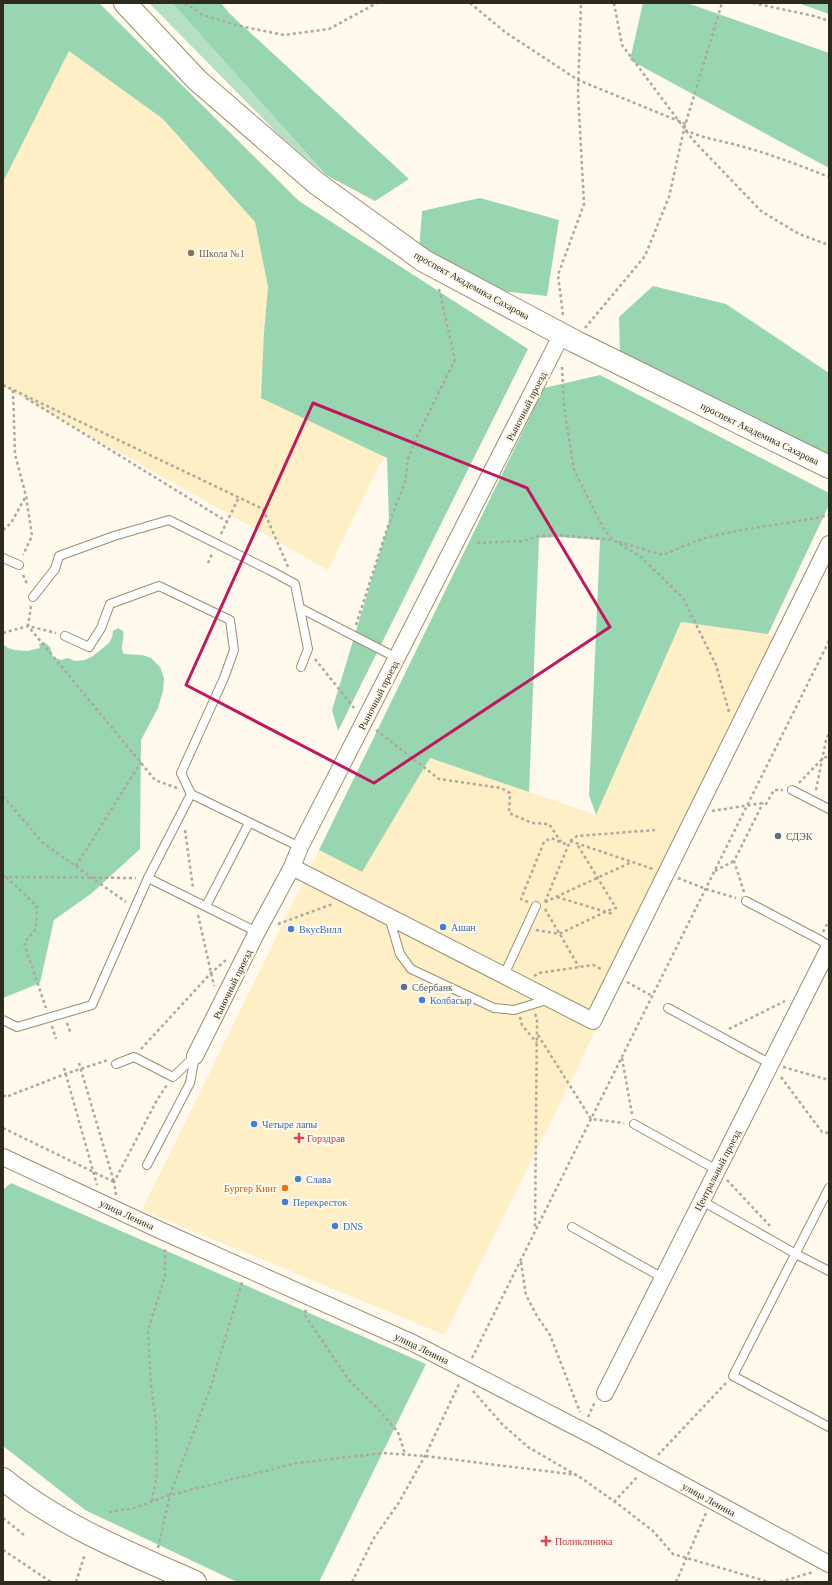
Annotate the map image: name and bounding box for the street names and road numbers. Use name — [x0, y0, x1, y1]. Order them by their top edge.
street label: проспект Академика Сахарова — [412, 249, 532, 322]
street label: Рыночный проезд — [504, 370, 549, 443]
street label: проспект Академика Сахарова — [699, 400, 821, 467]
street label: Рыночный проезд — [356, 659, 401, 732]
street label: Рыночный проезд — [211, 948, 254, 1021]
street label: Центральный проезд — [692, 1128, 743, 1213]
street label: улица Ленина — [98, 1197, 156, 1232]
street label: улица Ленина — [393, 1331, 451, 1367]
street label: улица Ленина — [680, 1480, 738, 1519]

